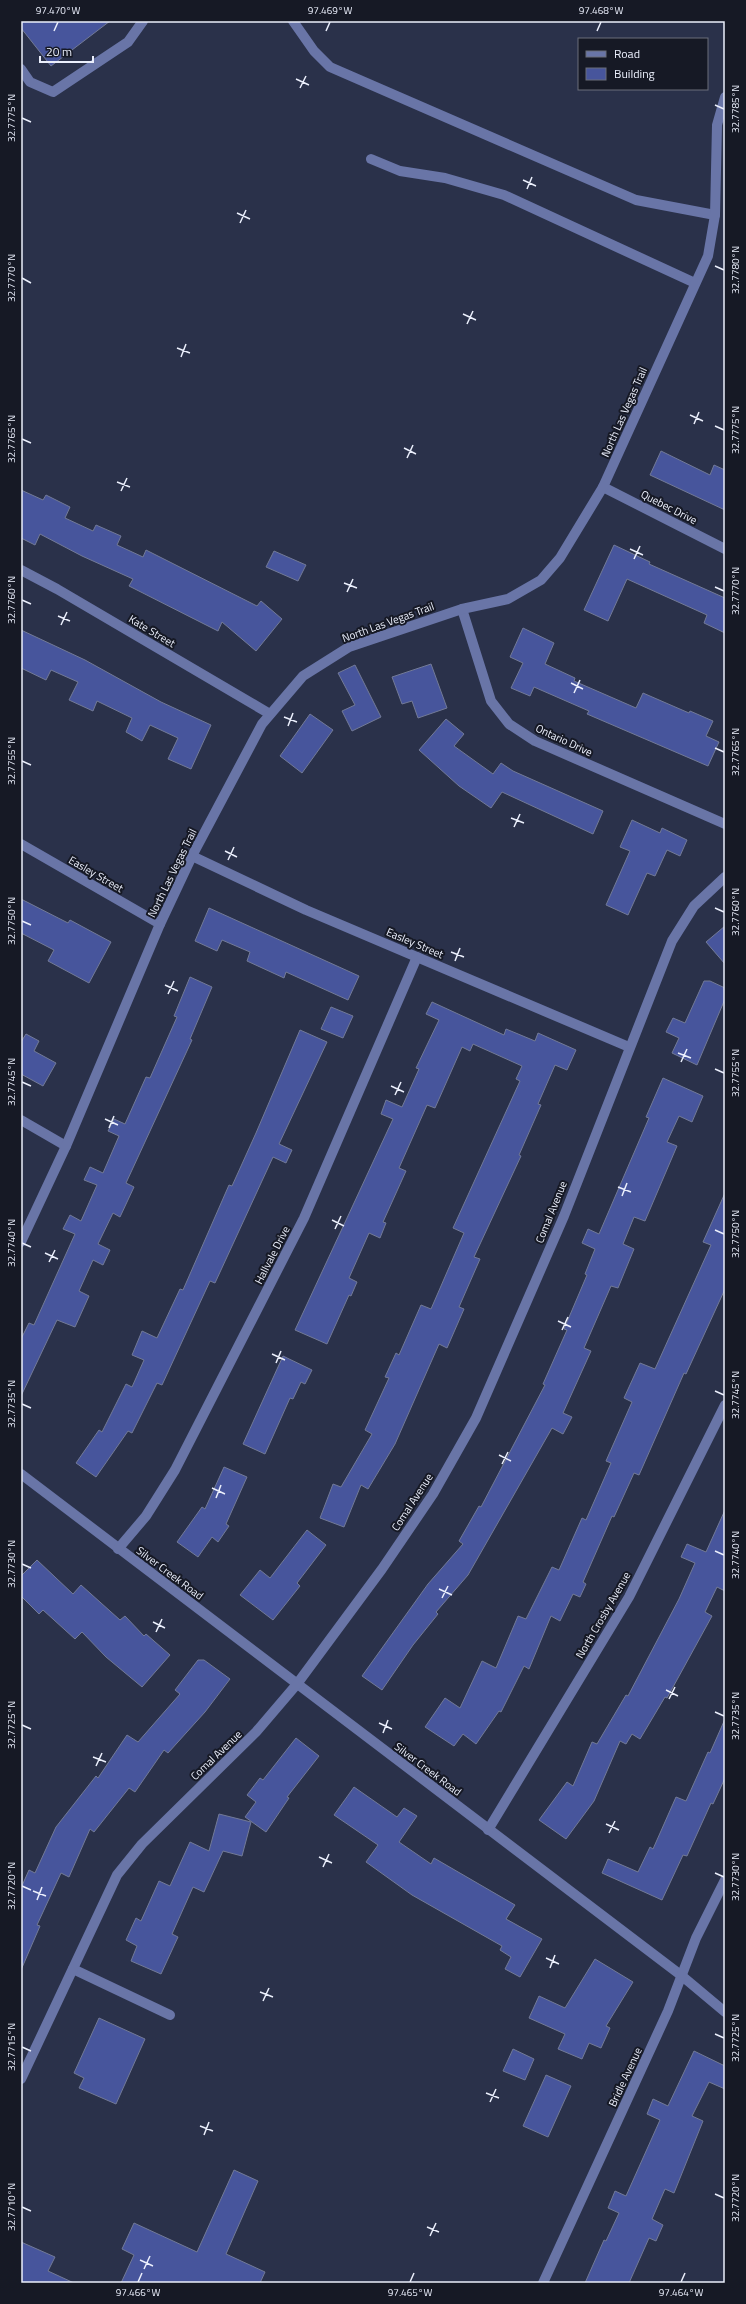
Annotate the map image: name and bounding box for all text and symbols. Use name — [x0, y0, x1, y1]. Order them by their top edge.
text: 97.470°W — [36, 3, 80, 18]
text: 97.469°W — [308, 3, 352, 18]
text: 97.468°W — [579, 3, 623, 18]
scale bar — [40, 38, 93, 64]
legend — [578, 38, 708, 90]
text: 20 m — [46, 42, 72, 61]
text: Road — [614, 44, 640, 63]
text: Building — [614, 64, 655, 83]
text: 32.7785°N — [728, 85, 743, 133]
text: 32.7775°N — [4, 94, 19, 142]
text: 32.7780°N — [728, 246, 743, 294]
text: 32.7770°N — [4, 254, 19, 302]
street label: North Las Vegas Trail — [597, 364, 651, 460]
text: 32.7775°N — [728, 406, 743, 454]
text: 32.7765°N — [4, 415, 19, 463]
street label: Quebec Drive — [638, 486, 700, 528]
text: 32.7770°N — [728, 567, 743, 615]
text: 32.7760°N — [4, 576, 19, 624]
street label: North Las Vegas Trail — [340, 598, 436, 646]
street label: Kate Street — [126, 611, 179, 651]
street label: Ontario Drive — [533, 720, 595, 760]
text: 32.7765°N — [728, 728, 743, 776]
text: 32.7755°N — [4, 737, 19, 785]
street label: North Las Vegas Trail — [144, 826, 200, 920]
street label: Easley Street — [66, 852, 126, 896]
text: 32.7760°N — [728, 888, 743, 936]
text: 32.7750°N — [4, 897, 19, 945]
street label: Easley Street — [384, 924, 446, 962]
text: 32.7755°N — [728, 1049, 743, 1097]
text: 32.7745°N — [4, 1058, 19, 1106]
street label: Comal Avenue — [531, 1178, 571, 1245]
text: 32.7750°N — [728, 1210, 743, 1258]
text: 32.7740°N — [4, 1219, 19, 1267]
street label: Hallvale Drive — [251, 1223, 294, 1287]
text: 32.7745°N — [728, 1371, 743, 1419]
text: 32.7735°N — [4, 1380, 19, 1428]
street label: Comal Avenue — [387, 1470, 437, 1534]
text: 32.7740°N — [728, 1531, 743, 1579]
text: 32.7730°N — [4, 1540, 19, 1588]
street label: Silver Creek Road — [133, 1542, 207, 1604]
street label: North Crosby Avenue — [572, 1568, 635, 1661]
text: 32.7735°N — [728, 1692, 743, 1740]
text: 32.7725°N — [4, 1701, 19, 1749]
street label: Comal Avenue — [187, 1726, 246, 1784]
street label: Silver Creek Road — [391, 1738, 465, 1800]
text: 32.7730°N — [728, 1853, 743, 1901]
text: 32.7720°N — [4, 1862, 19, 1910]
text: 32.7725°N — [728, 2014, 743, 2062]
text: 32.7715°N — [4, 2023, 19, 2071]
street label: Bridle Avenue — [604, 2044, 646, 2109]
text: 32.7720°N — [728, 2174, 743, 2222]
text: 32.7710°N — [4, 2183, 19, 2231]
text: 97.466°W — [116, 2285, 160, 2300]
text: 97.465°W — [388, 2285, 432, 2300]
text: 97.464°W — [659, 2285, 703, 2300]

